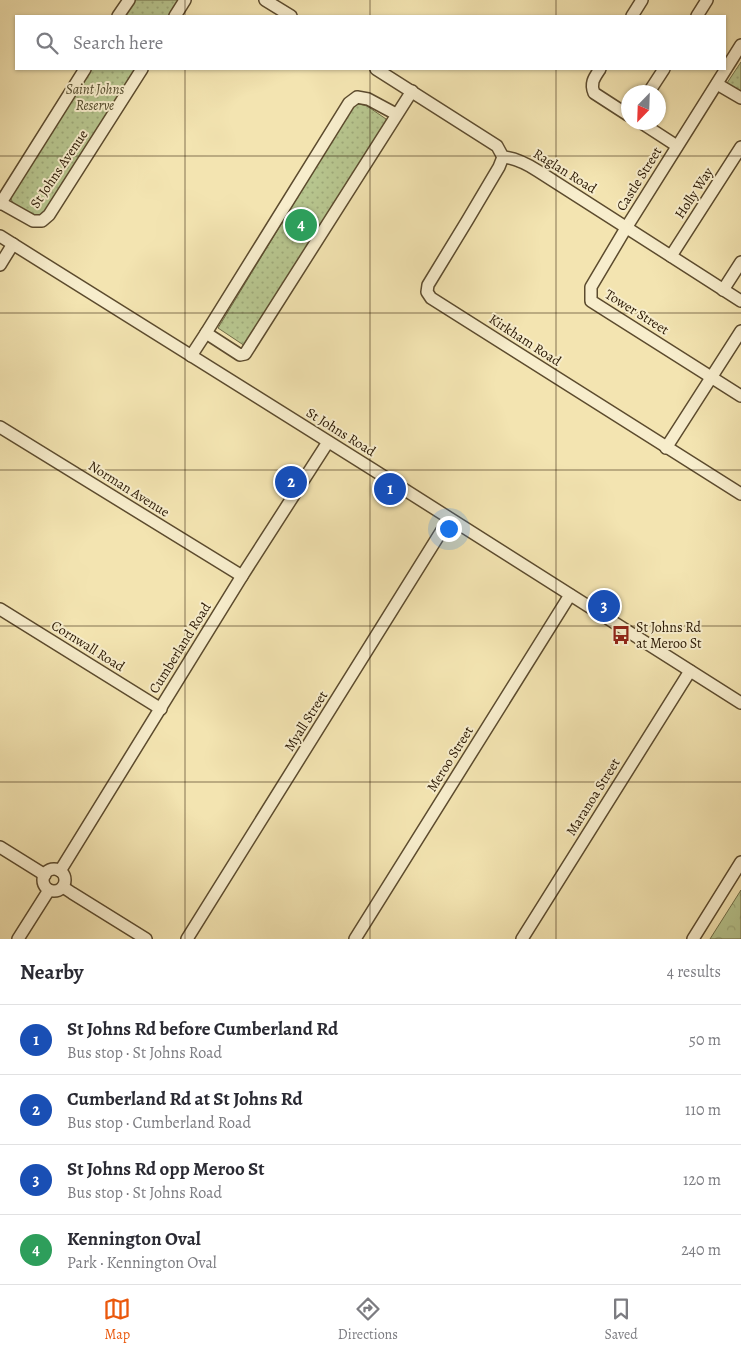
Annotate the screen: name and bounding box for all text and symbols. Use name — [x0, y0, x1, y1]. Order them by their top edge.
search box — [15, 15, 726, 70]
icon: search — [33, 29, 61, 57]
text: Search here — [73, 30, 163, 56]
park label: Saint Johns Reserve — [66, 80, 124, 115]
north arrow — [621, 85, 666, 130]
street label: St Johns Avenue — [26, 126, 92, 212]
street label: Castle Street — [612, 143, 666, 215]
street label: Raglan Road — [530, 144, 601, 198]
street label: Holly Way — [670, 163, 718, 222]
pin: 4 — [285, 206, 317, 244]
street label: Tower Street — [601, 285, 673, 339]
street label: Kirkham Road — [485, 310, 565, 371]
street label: St Johns Road — [303, 403, 380, 461]
street label: Norman Avenue — [85, 456, 173, 522]
pin: 2 — [275, 463, 307, 501]
pin: 1 — [374, 470, 406, 508]
your location — [436, 516, 462, 542]
pin: 3 — [588, 587, 620, 625]
street label: Cumberland Road — [144, 599, 216, 697]
street label: Cornwall Road — [48, 616, 129, 676]
place label: St Johns Rd at Meroo St — [636, 618, 702, 653]
bus stop icon: St Johns Rd at Meroo St — [610, 624, 632, 646]
street label: Myall Street — [280, 687, 332, 755]
street label: Meroo Street — [422, 722, 478, 796]
street label: Maranoa Street — [562, 754, 625, 840]
text: Nearby — [20, 958, 83, 986]
text: 4 results — [667, 961, 721, 983]
text: St Johns Rd before Cumberland Rd — [67, 1016, 338, 1042]
text: 1 — [33, 1029, 39, 1051]
text: 50 m — [689, 1029, 721, 1051]
text: Bus stop · St Johns Road — [67, 1042, 222, 1064]
text: Cumberland Rd at St Johns Rd — [67, 1086, 303, 1112]
text: 2 — [32, 1099, 40, 1121]
text: 110 m — [685, 1099, 721, 1121]
text: Bus stop · Cumberland Road — [67, 1112, 251, 1134]
text: St Johns Rd opp Meroo St — [67, 1156, 265, 1182]
text: 3 — [33, 1169, 39, 1191]
text: 120 m — [683, 1169, 721, 1191]
text: Bus stop · St Johns Road — [67, 1182, 222, 1204]
text: Kennington Oval — [67, 1226, 201, 1252]
text: 4 — [32, 1239, 40, 1261]
text: 240 m — [681, 1239, 721, 1261]
text: Park · Kennington Oval — [67, 1252, 217, 1274]
tab: Map — [103, 1295, 131, 1344]
tab: Directions — [338, 1295, 398, 1344]
tab: Saved — [605, 1295, 638, 1344]

